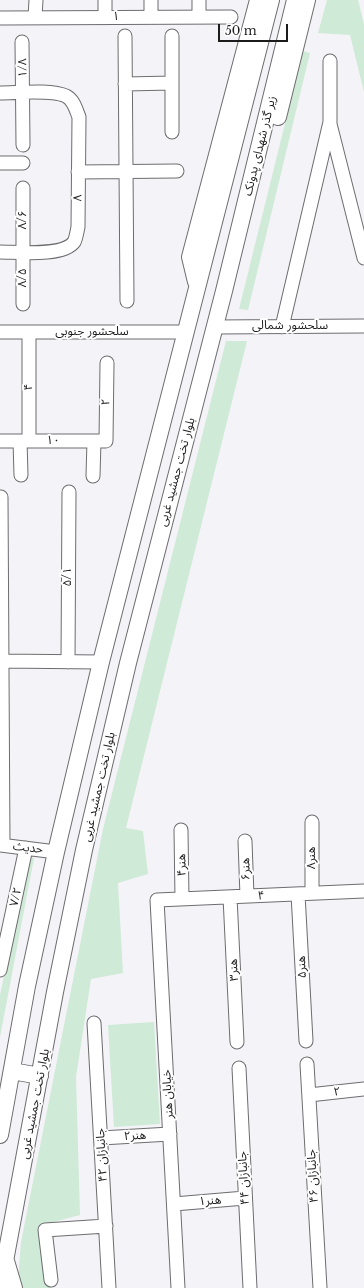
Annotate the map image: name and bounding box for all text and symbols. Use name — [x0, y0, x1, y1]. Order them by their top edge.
street label: ۱ — [113, 10, 119, 24]
scale bar — [220, 16, 290, 42]
text: 50 m — [225, 23, 257, 38]
street label: ۱/۸ — [16, 58, 30, 78]
street label: زیر گذر شهدای پدونک — [241, 94, 279, 198]
street label: ۸ — [71, 194, 85, 202]
street label: ۸/۶ — [16, 210, 30, 230]
street label: ۸/۵ — [16, 268, 30, 288]
street label: سلحشور شمالی — [252, 319, 328, 333]
street label: سلحشور جنوبی — [55, 325, 129, 339]
street label: ۴ — [22, 384, 36, 390]
street label: ۲ — [99, 398, 113, 406]
street label: بلوار تخت جمشید غربی — [156, 416, 198, 528]
street label: ۱۰ — [46, 434, 60, 448]
street label: ۵/۱ — [61, 567, 75, 587]
street label: بلوار تخت جمشید غربی — [79, 731, 119, 843]
street label: حدیث — [12, 839, 44, 857]
street label: هنر۸ — [305, 847, 319, 869]
street label: هنر۴ — [175, 854, 189, 876]
street label: هنر۶ — [239, 858, 253, 880]
street label: ۷/۲ — [7, 886, 25, 908]
street label: ۴ — [257, 889, 265, 903]
street label: هنر۵ — [294, 955, 310, 979]
street label: هنر۳ — [226, 958, 242, 982]
street label: بلوار تخت جمشید غربی — [17, 1048, 53, 1160]
street label: خیابان هنر — [160, 1069, 176, 1119]
street label: ۲ — [333, 1084, 341, 1100]
street label: ۴۲ جانبازان — [93, 1128, 111, 1182]
street label: هنر۲ — [123, 1128, 147, 1144]
street label: ۴۶ جانبازان — [304, 1149, 322, 1203]
street label: ۴۴ جانبازان — [235, 1151, 253, 1205]
street label: هنر۱ — [198, 1193, 222, 1209]

